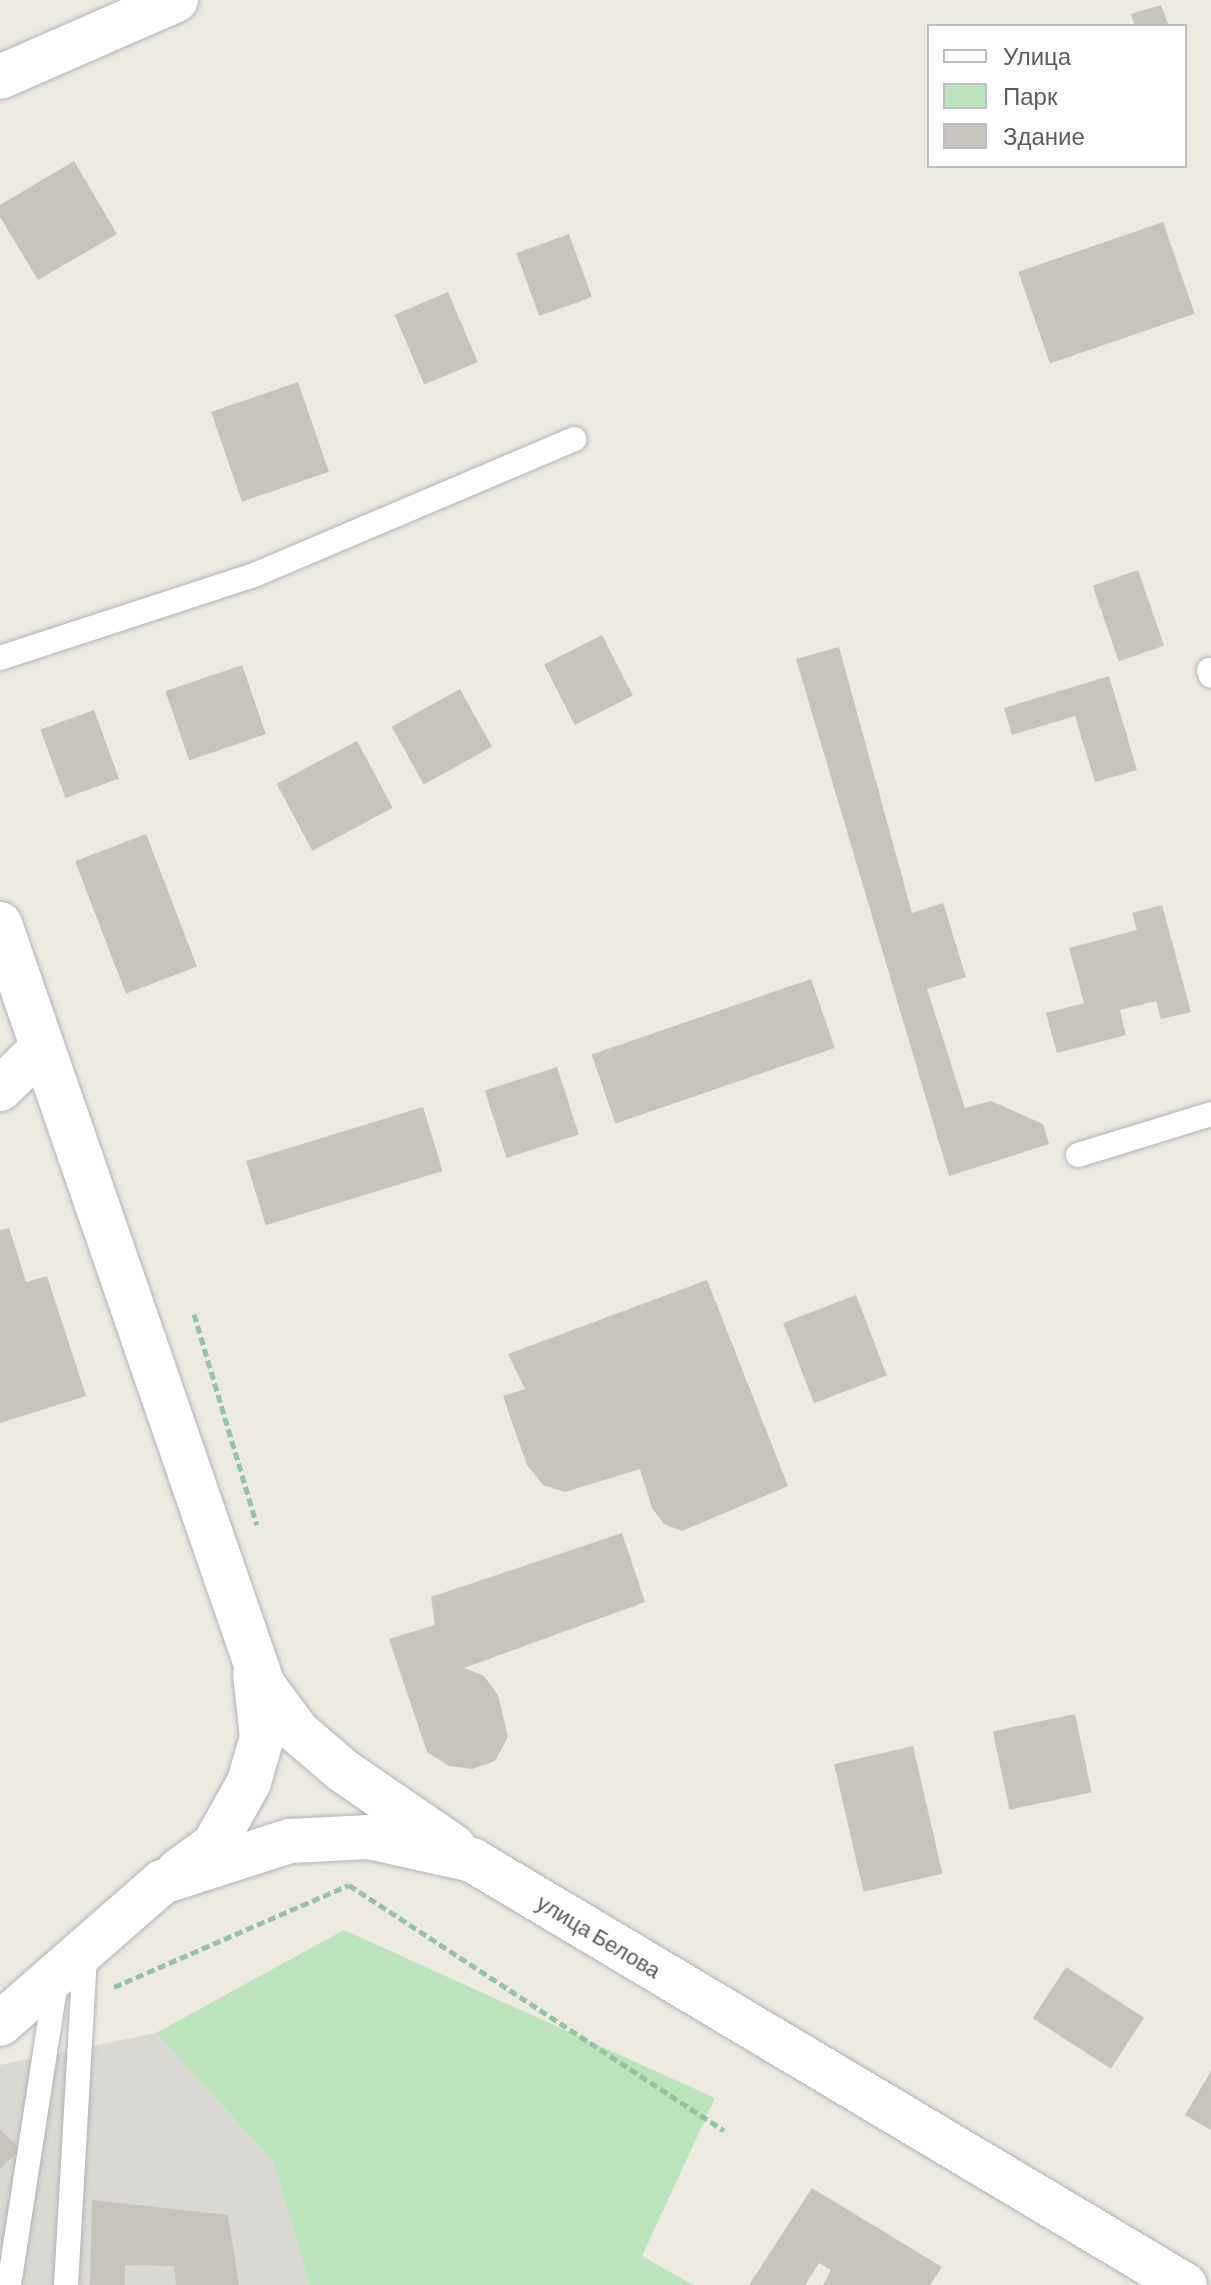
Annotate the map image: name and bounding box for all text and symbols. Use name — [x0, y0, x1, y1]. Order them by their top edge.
legend — [927, 24, 1187, 168]
text: Улица — [1003, 41, 1071, 70]
text: Парк — [1003, 81, 1057, 110]
text: Здание — [1003, 121, 1085, 150]
street label: улица Белова — [532, 1889, 666, 1983]

